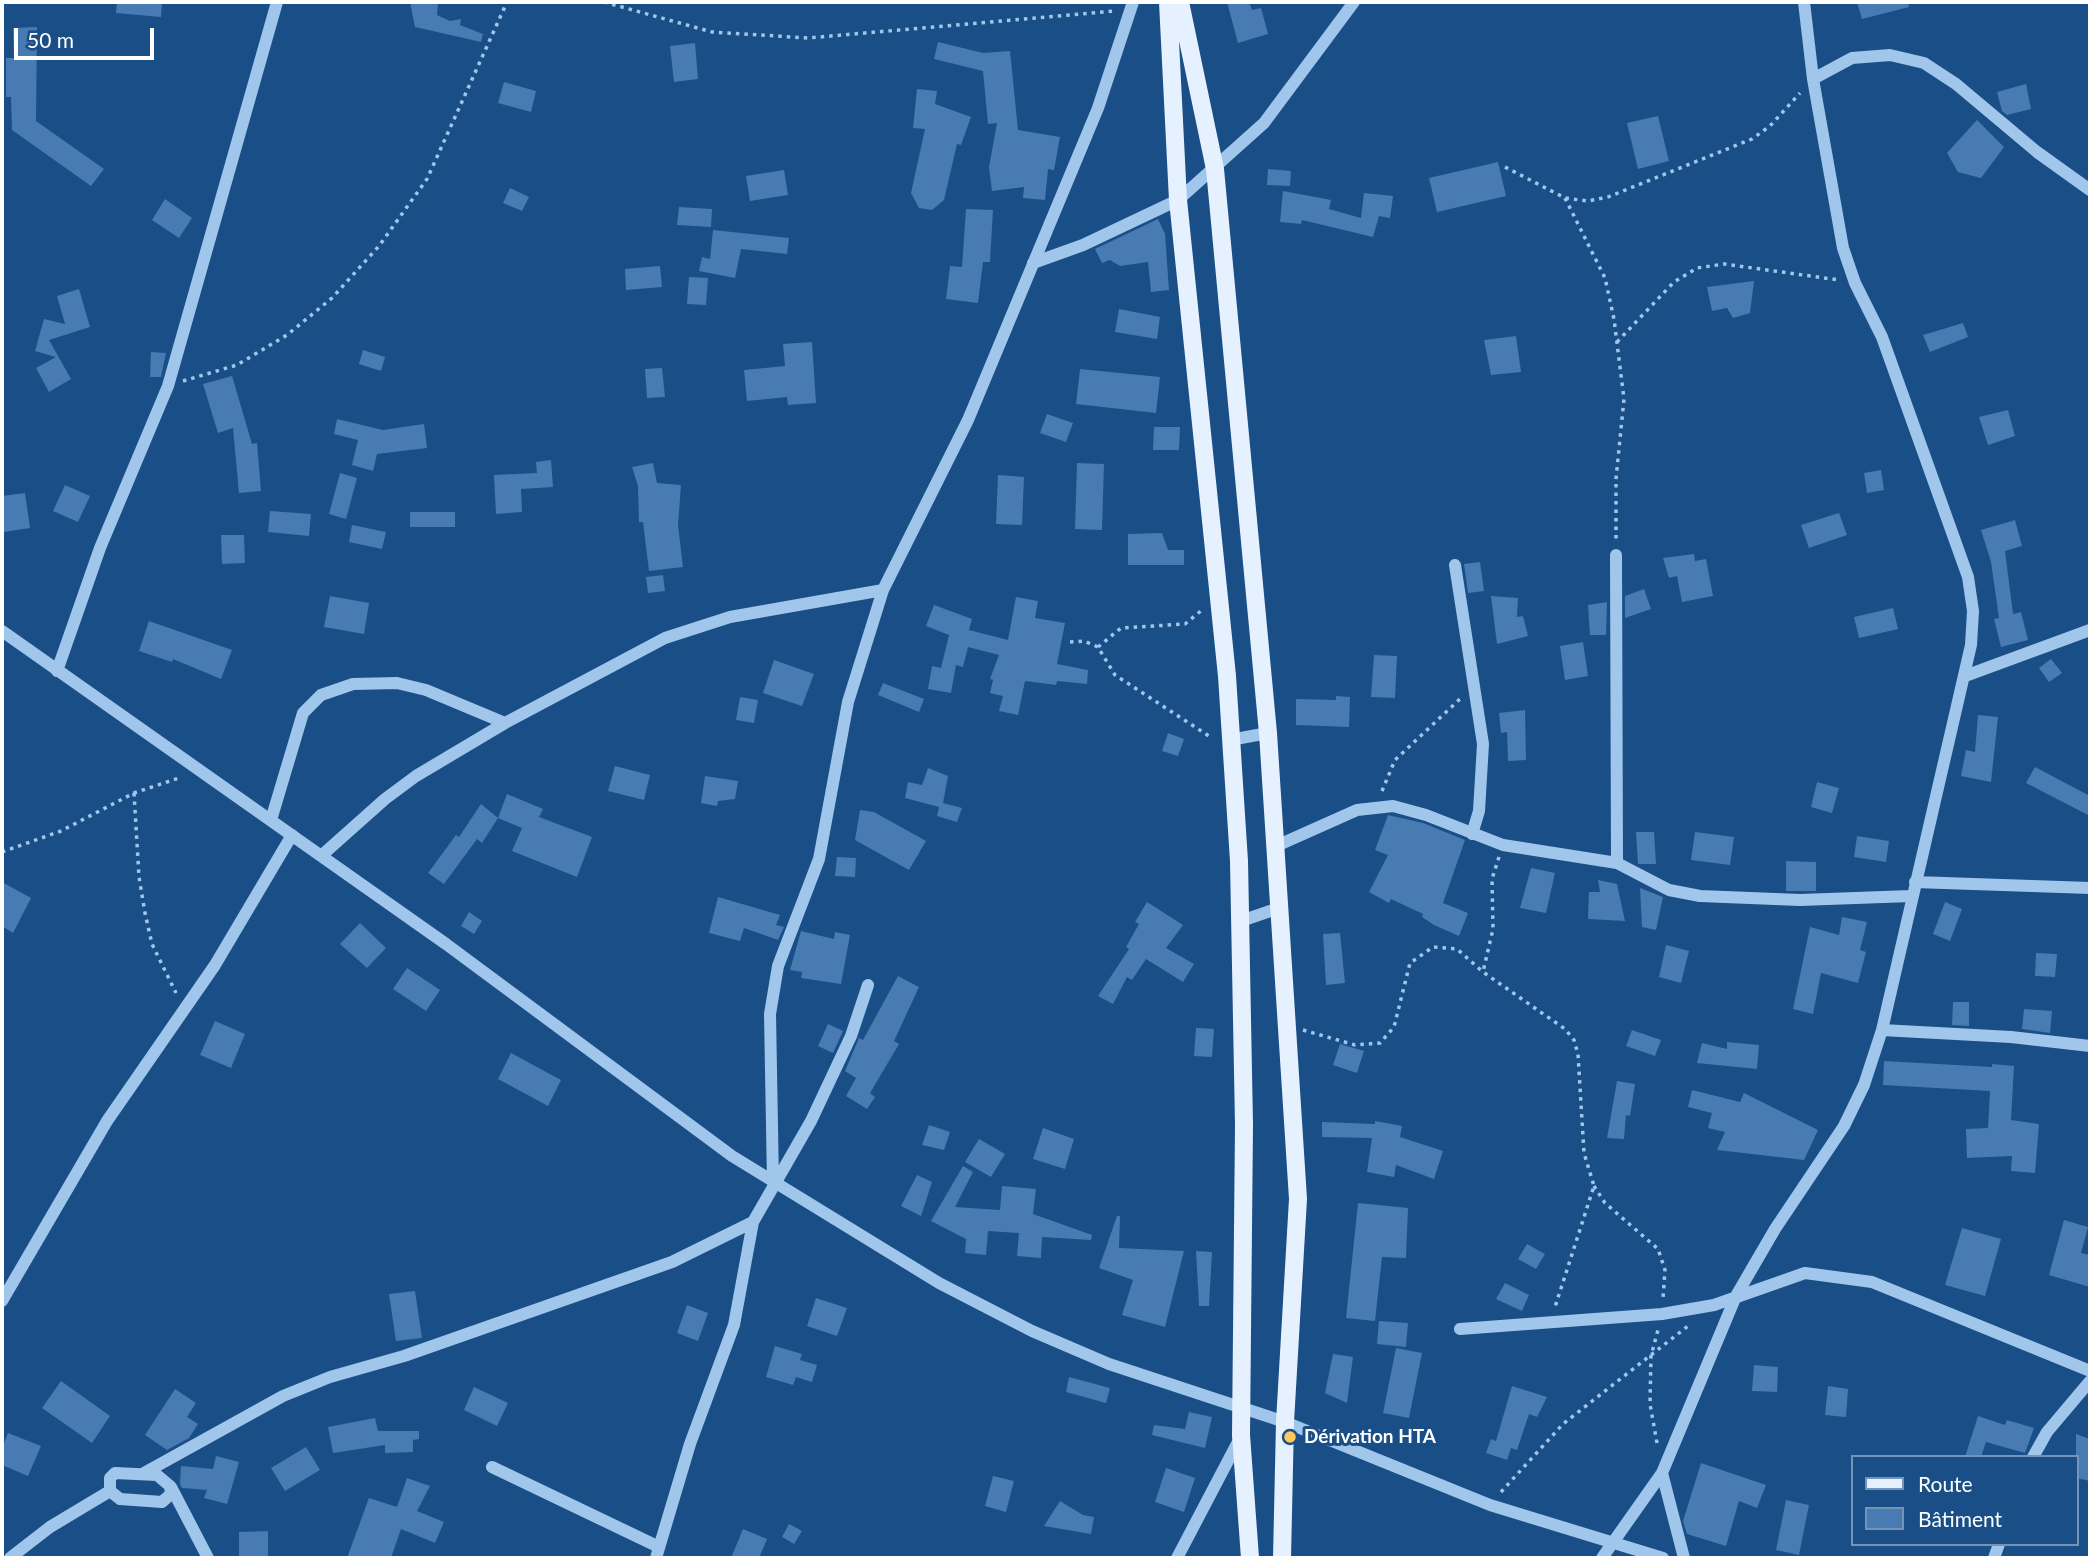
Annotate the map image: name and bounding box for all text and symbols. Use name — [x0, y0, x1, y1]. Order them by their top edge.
scale bar — [18, 14, 158, 58]
text: 50 m — [27, 27, 74, 52]
place label: Dérivation HTA — [1304, 1426, 1436, 1448]
marker: Dérivation HTA — [1282, 1429, 1298, 1445]
legend — [1850, 1455, 2078, 1546]
text: Route — [1918, 1471, 1973, 1496]
text: Bâtiment — [1918, 1506, 2002, 1531]

